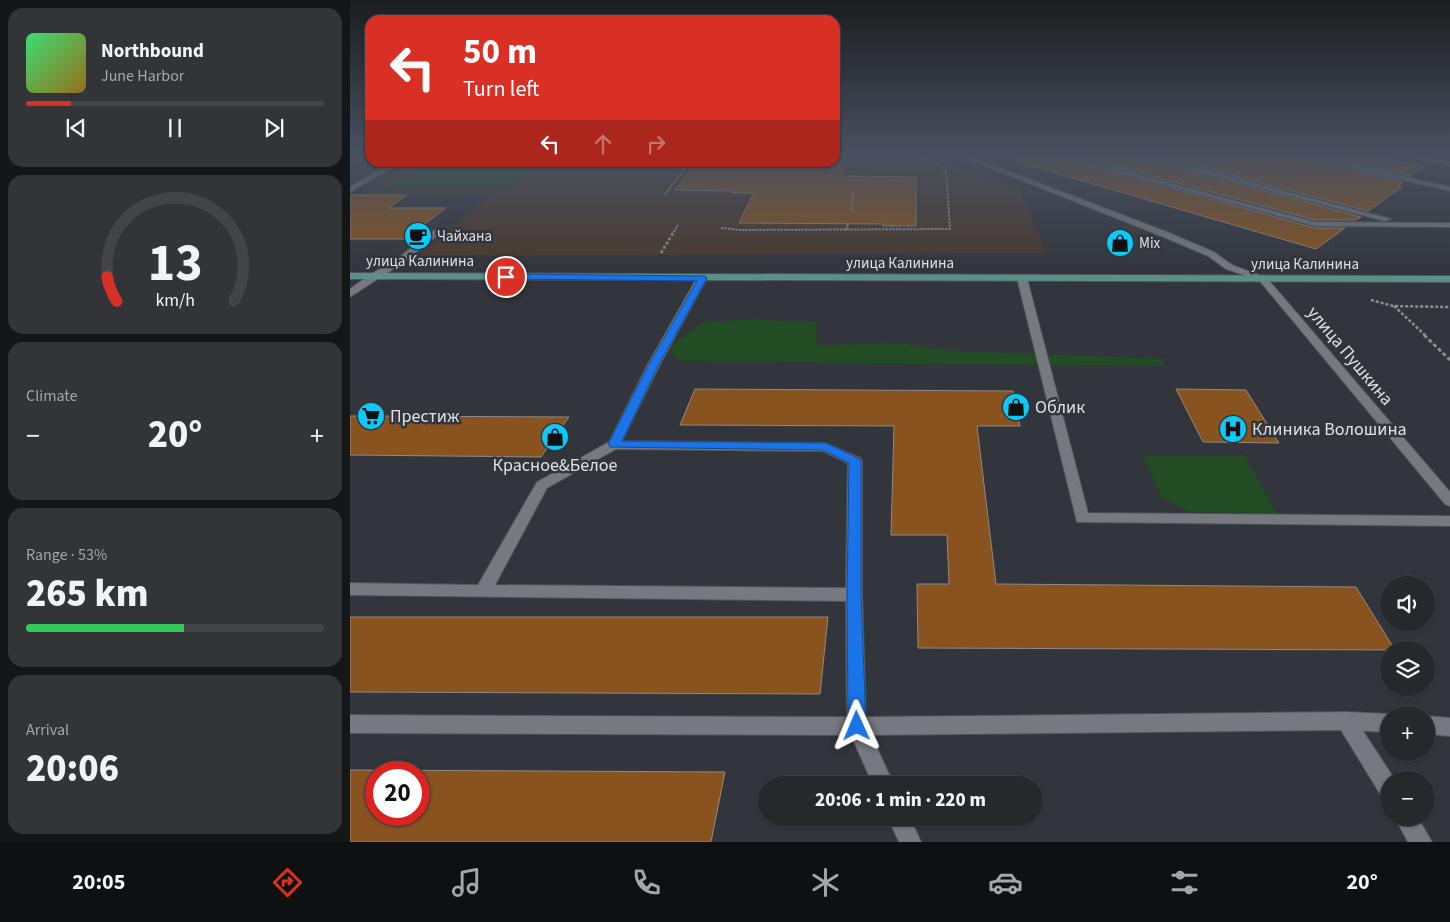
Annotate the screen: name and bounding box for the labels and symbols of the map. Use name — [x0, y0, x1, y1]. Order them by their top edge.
cafe icon: Чайхана — [403, 221, 433, 251]
place label: Чайхана — [437, 226, 492, 247]
shop icon: Mix — [1105, 228, 1135, 258]
place label: Mix — [1139, 233, 1161, 254]
street label: улица Калинина — [366, 251, 474, 272]
street label: улица Калинина — [846, 253, 954, 274]
street label: улица Калинина — [1251, 254, 1359, 275]
pin — [485, 256, 527, 298]
street label: улица Пушкина — [1301, 301, 1399, 411]
shop icon: Облик — [1001, 392, 1031, 422]
place label: Облик — [1035, 395, 1085, 420]
supermarket icon: Престиж — [356, 401, 386, 431]
place label: Престиж — [390, 404, 460, 429]
hospital icon: Клиника Волошина — [1218, 414, 1248, 444]
place label: Клиника Волошина — [1252, 417, 1407, 442]
shop icon: Красное&Белое — [540, 422, 570, 452]
place label: Красное&Белое — [493, 453, 617, 478]
position arrow — [830, 699, 882, 751]
speed limit sign: 20 — [365, 761, 430, 826]

